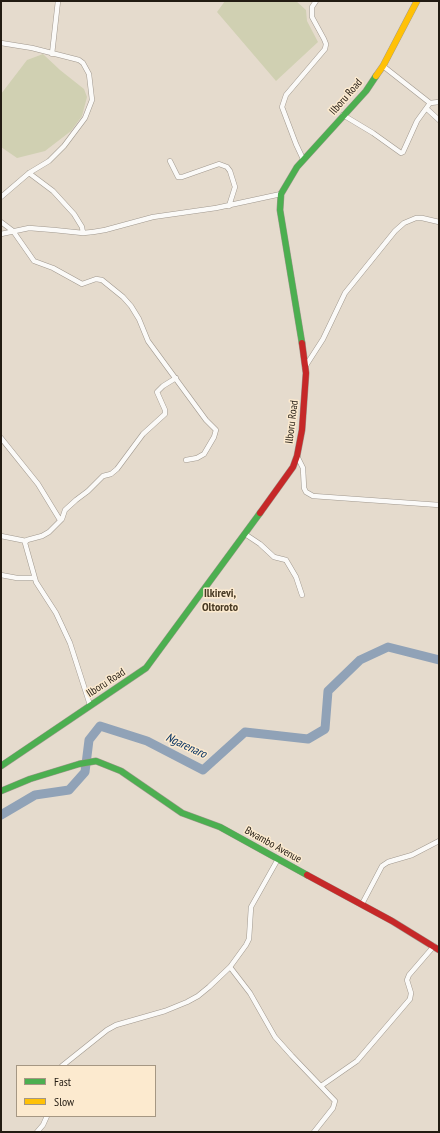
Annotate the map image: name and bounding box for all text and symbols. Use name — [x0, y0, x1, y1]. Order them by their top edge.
street label: Ilboru Road — [327, 76, 365, 118]
street label: Ilboru Road — [283, 400, 301, 444]
district label: Ilkirevi, Oltoroto — [202, 587, 238, 615]
street label: Ilboru Road — [84, 666, 128, 700]
water label: Ngarenaro — [163, 730, 209, 762]
street label: Bwambo Avenue — [242, 824, 304, 866]
legend — [16, 1065, 156, 1117]
text: Fast — [54, 1074, 71, 1089]
text: Slow — [54, 1094, 74, 1109]

